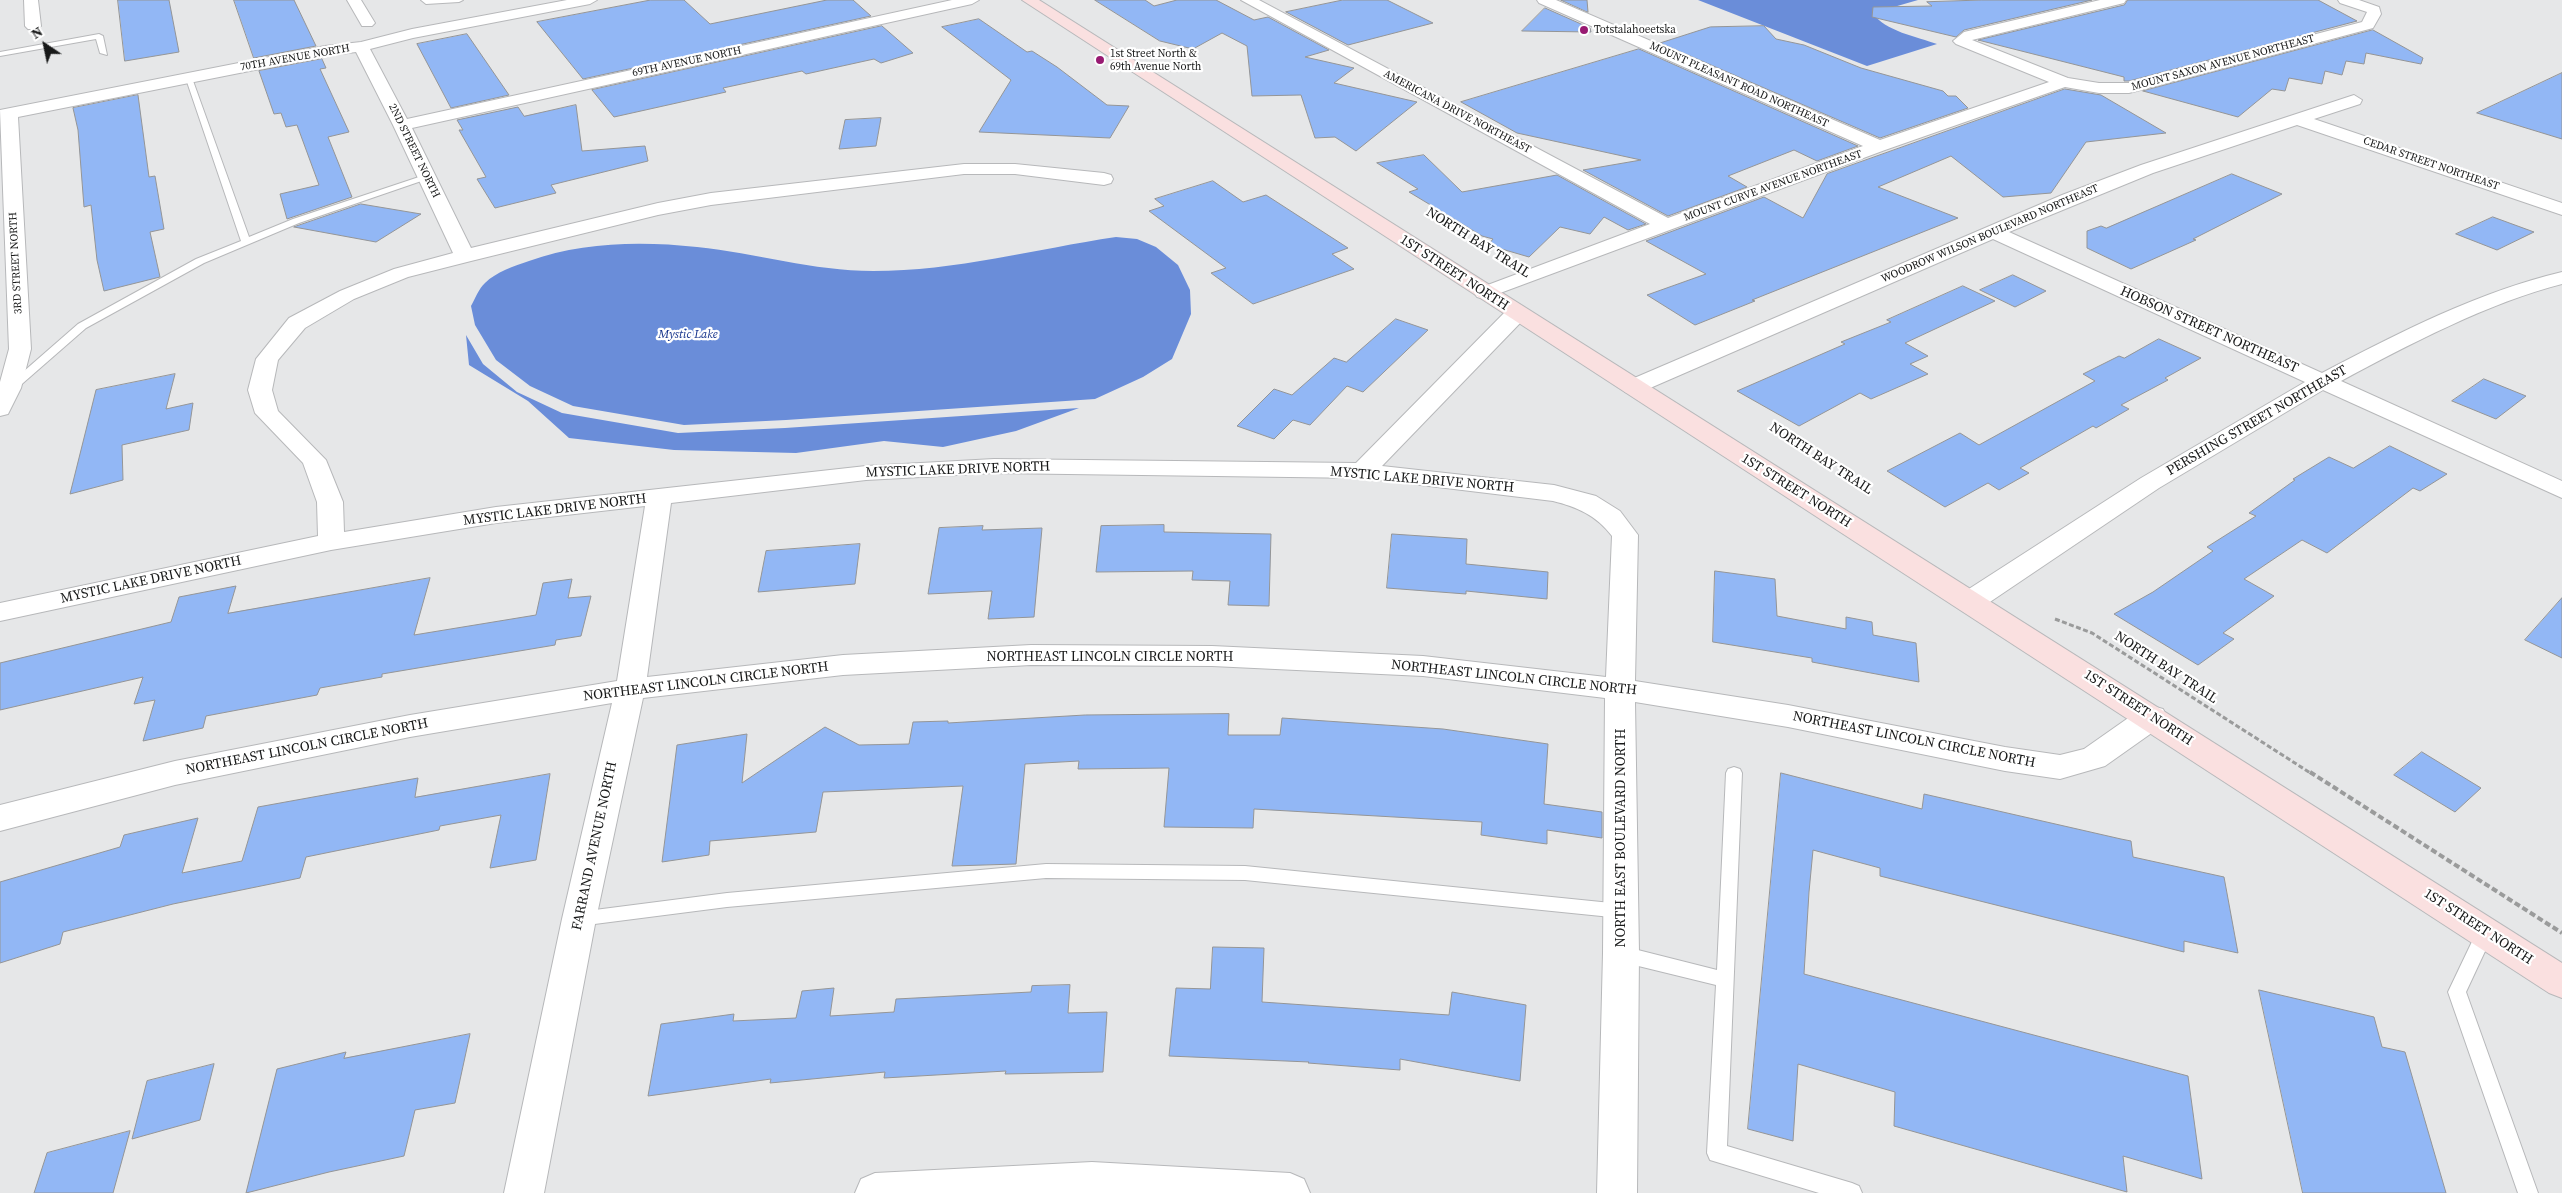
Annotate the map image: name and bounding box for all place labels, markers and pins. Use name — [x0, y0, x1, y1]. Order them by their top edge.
place label: Totstalahoeetska — [1594, 23, 1676, 37]
marker: Totstalahoeetska — [1578, 24, 1590, 36]
place label: 1st Street North & 69th Avenue North — [1110, 47, 1201, 73]
marker: 1st Street North & 69th Avenue North — [1094, 54, 1106, 66]

